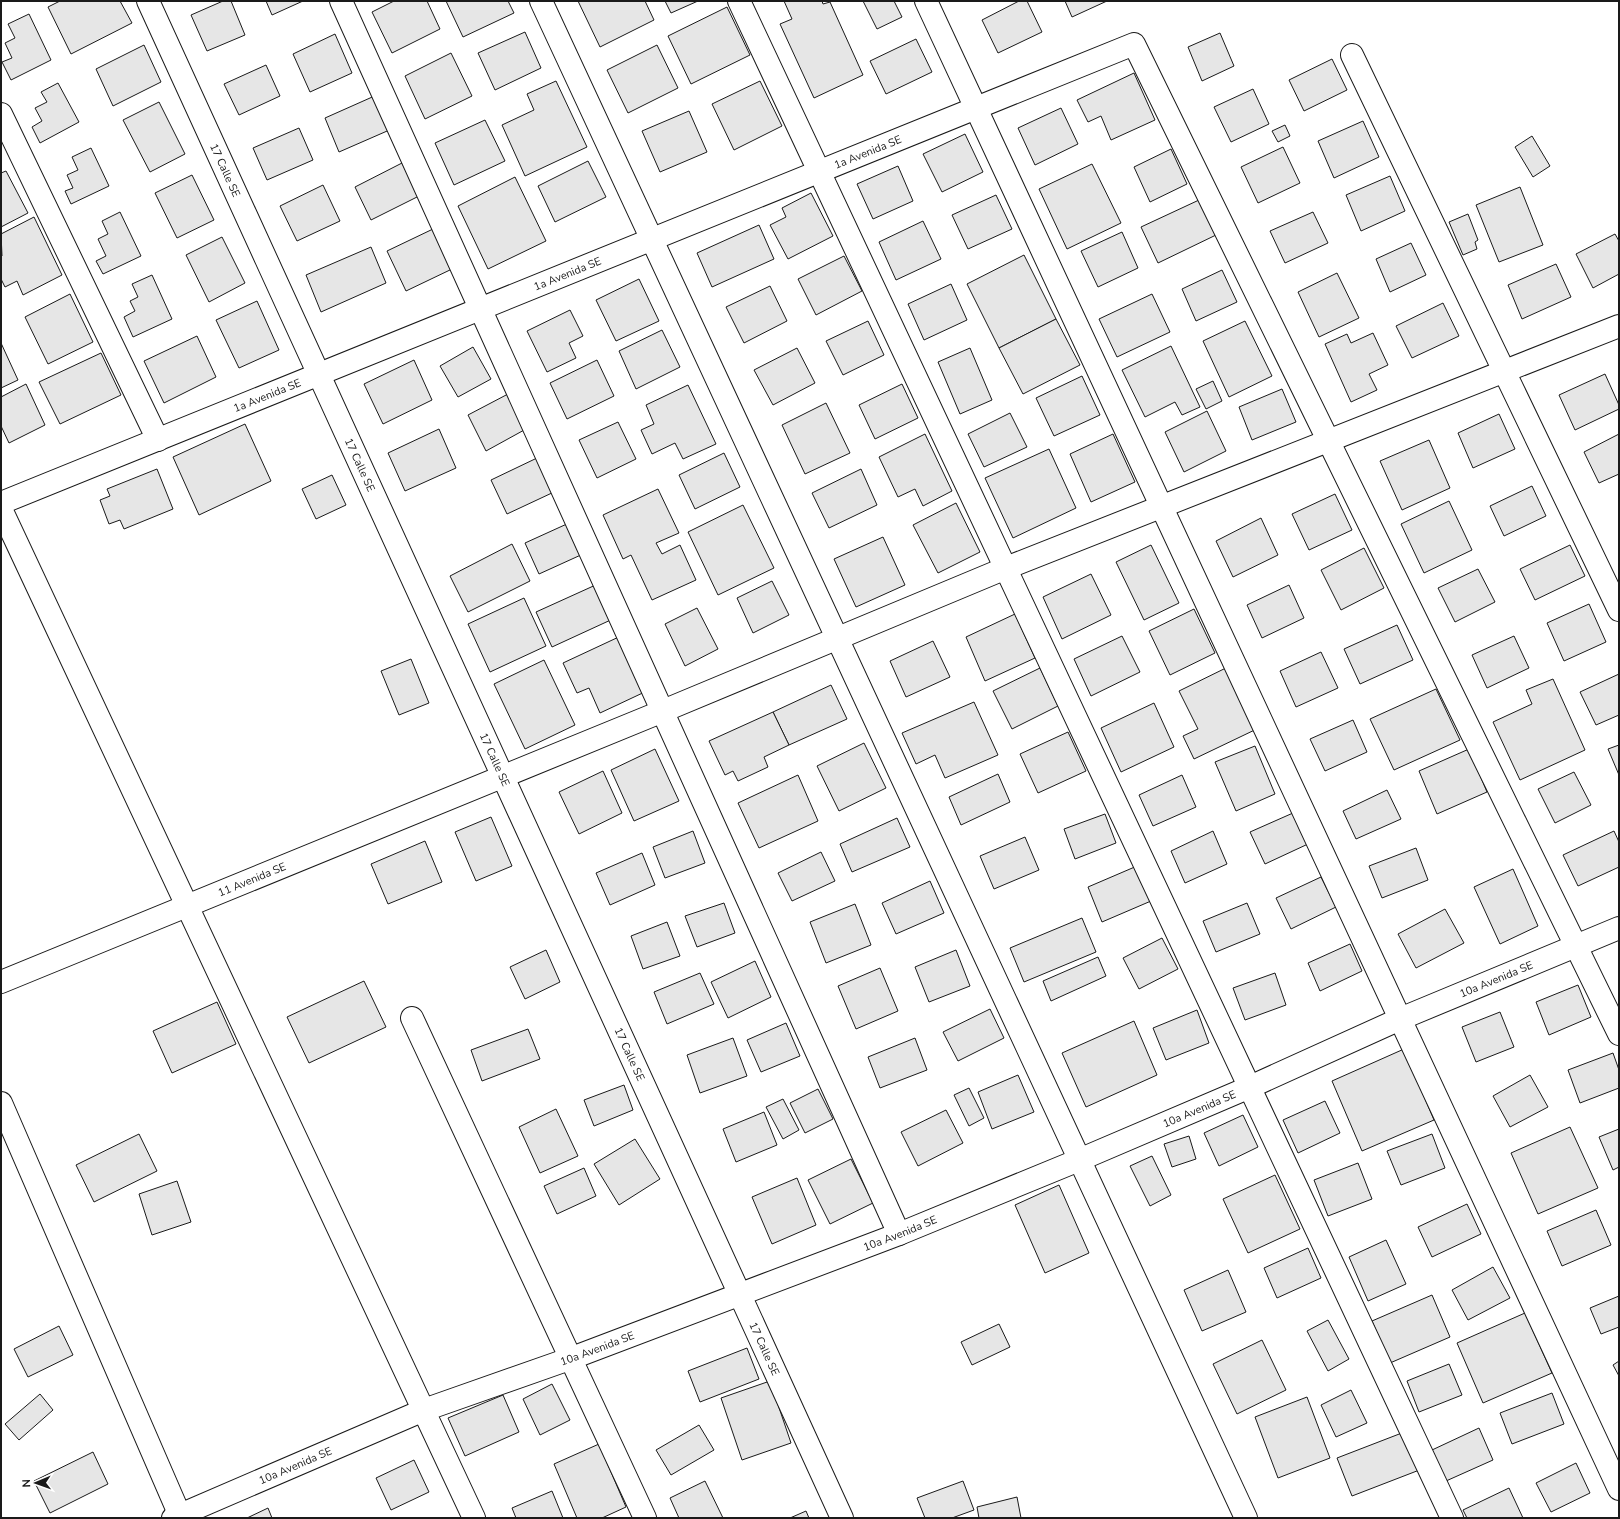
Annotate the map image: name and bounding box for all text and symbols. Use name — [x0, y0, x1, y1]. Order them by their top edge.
street label: 1a Avenida SE — [832, 132, 904, 173]
street label: 17 Calle SE — [206, 141, 244, 200]
street label: 1a Avenida SE — [532, 254, 603, 294]
street label: 1a Avenida SE — [231, 375, 303, 416]
street label: 17 Calle SE — [341, 436, 378, 494]
street label: 17 Calle SE — [476, 730, 513, 789]
street label: 11 Avenida SE — [216, 859, 288, 900]
street label: 10a Avenida SE — [1457, 958, 1535, 1002]
street label: 17 Calle SE — [611, 1025, 648, 1083]
street label: 10a Avenida SE — [1160, 1087, 1238, 1131]
street label: 10a Avenida SE — [861, 1212, 939, 1255]
street label: 17 Calle SE — [745, 1320, 783, 1378]
street label: 10a Avenida SE — [558, 1328, 637, 1370]
street label: 10a Avenida SE — [257, 1444, 334, 1488]
north arrow — [16, 1463, 56, 1503]
text: N — [19, 1479, 34, 1488]

